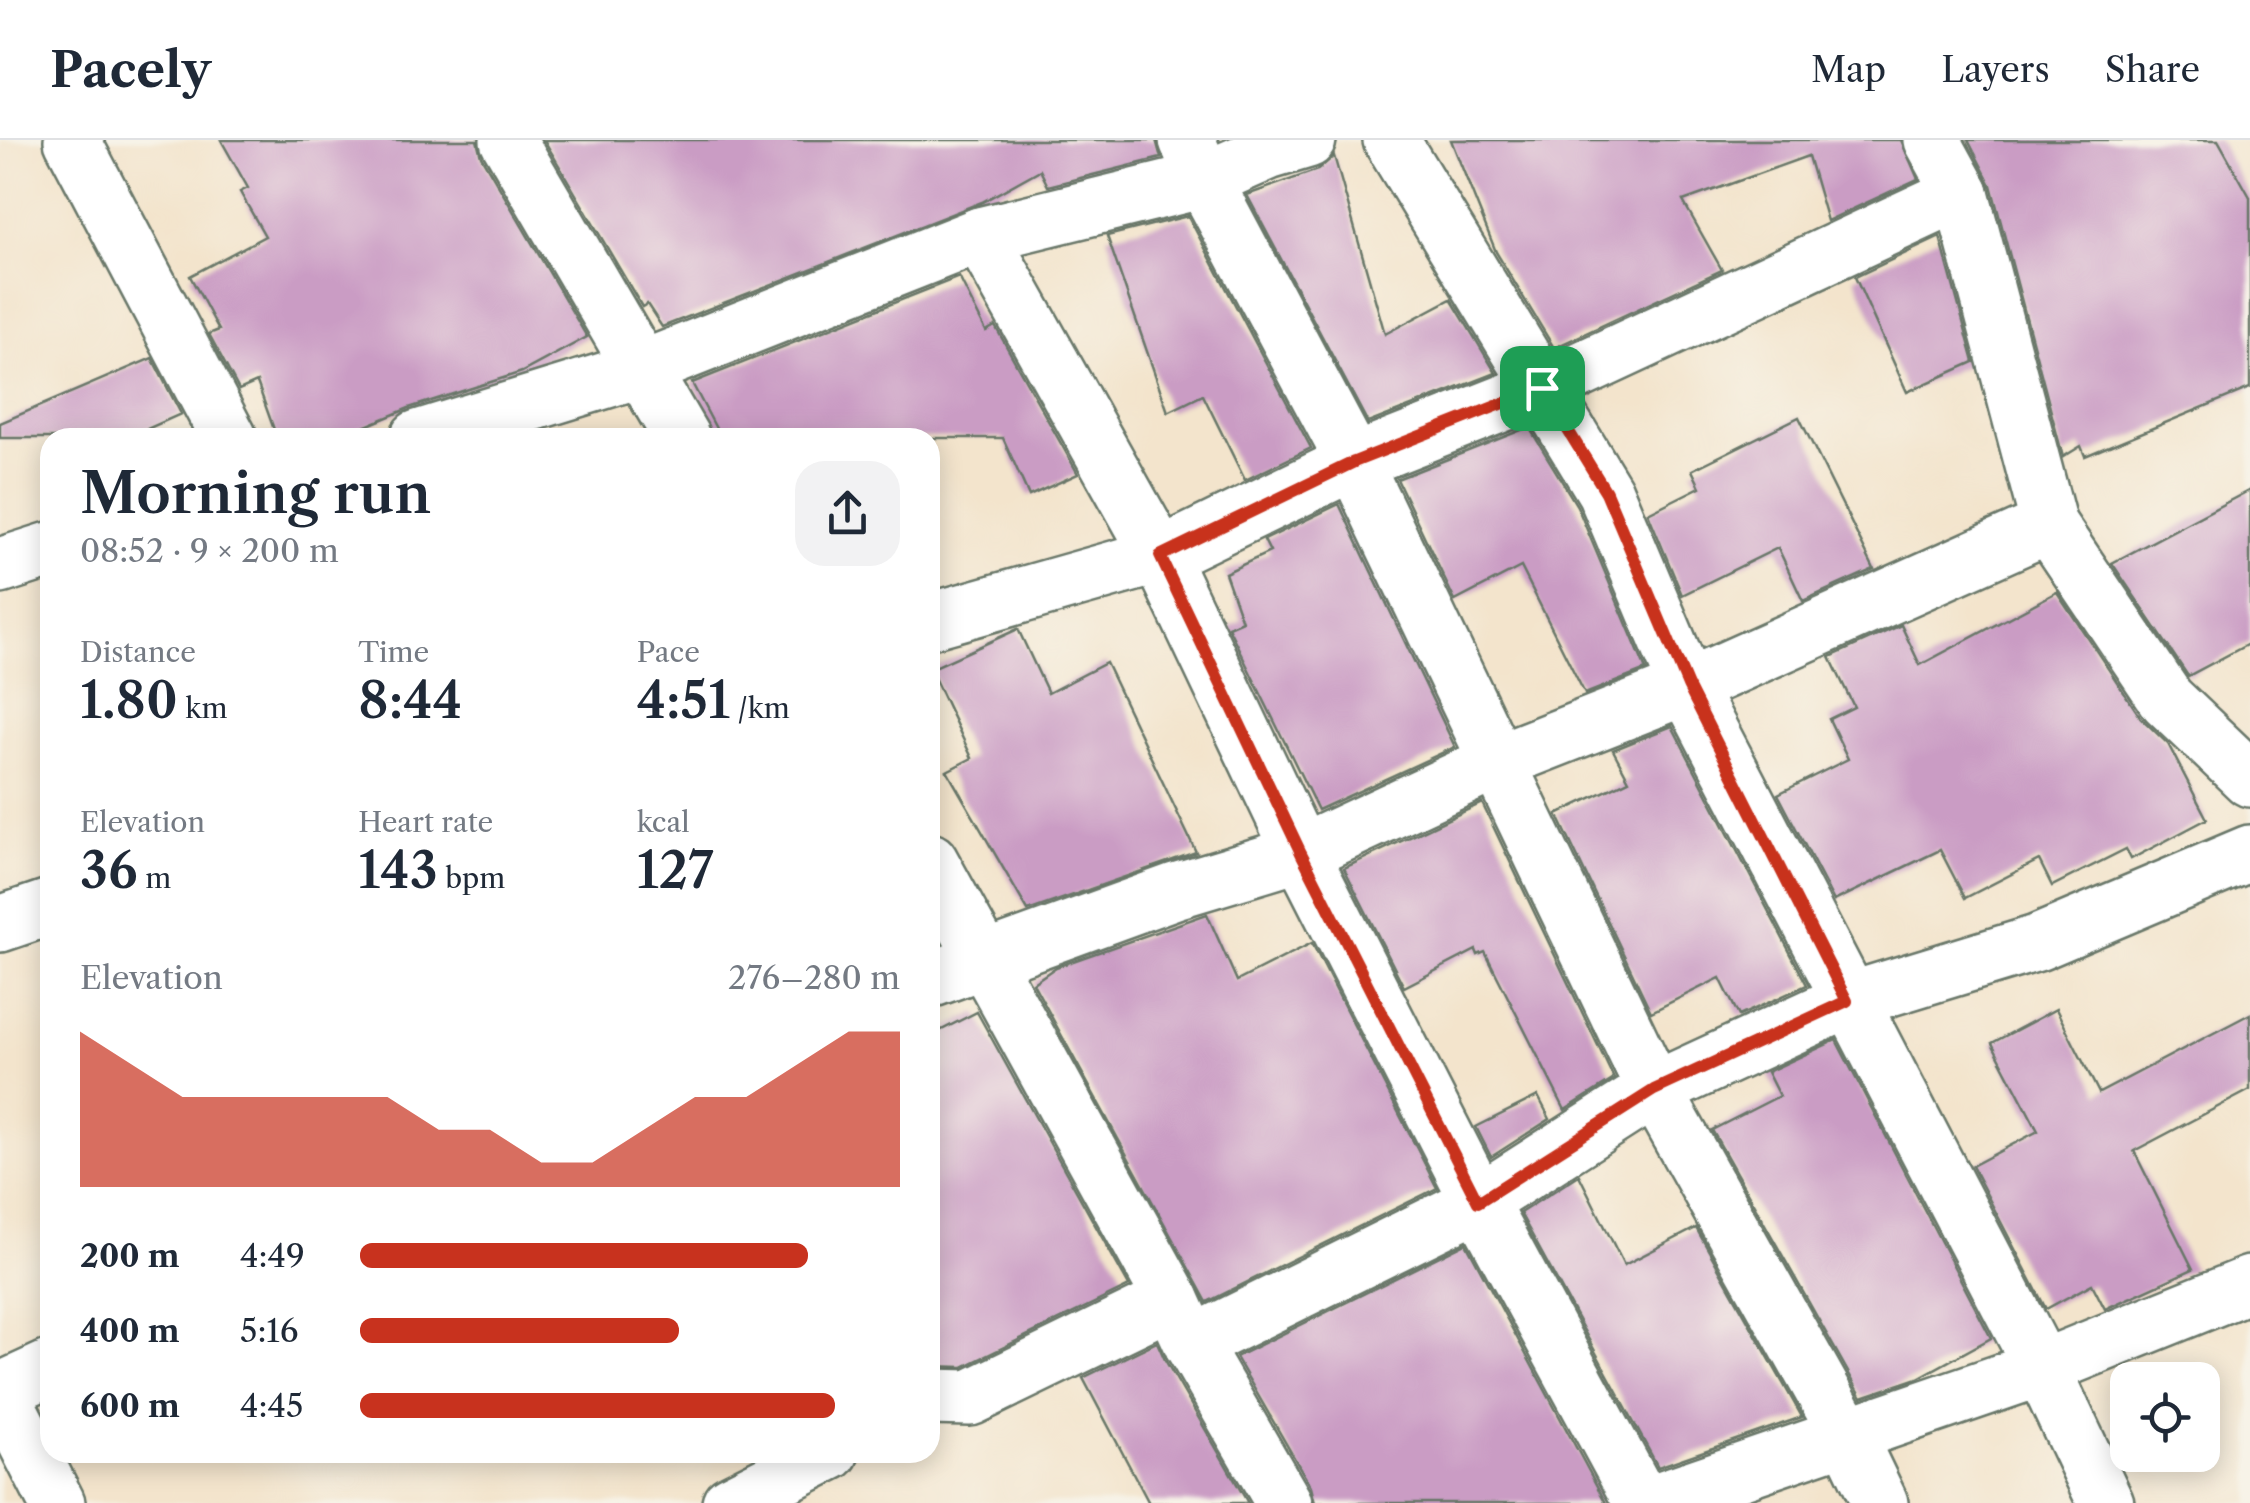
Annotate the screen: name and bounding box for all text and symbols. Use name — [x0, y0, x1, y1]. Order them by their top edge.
text: Pacely — [50, 40, 211, 99]
text: Map — [1811, 48, 1886, 91]
text: Layers — [1941, 48, 2050, 91]
text: Share — [2105, 48, 2200, 91]
pin — [1500, 346, 1585, 431]
icon: arrive — [1515, 361, 1570, 416]
text: Morning run — [80, 460, 431, 527]
button: share — [795, 461, 900, 566]
text: 08:52 · 9 × 200 m — [80, 531, 339, 570]
text: Distance — [80, 635, 196, 669]
text: Time — [358, 635, 429, 669]
text: Pace — [637, 635, 700, 669]
text: 1.80 — [80, 669, 178, 731]
text: 8:44 — [358, 669, 462, 731]
text: 4:51 — [637, 669, 730, 731]
text: km — [178, 691, 228, 725]
text: /km — [730, 691, 790, 725]
text: Elevation — [80, 805, 205, 839]
text: Heart rate — [358, 805, 493, 839]
text: kcal — [637, 805, 690, 839]
text: 36 — [80, 839, 138, 901]
text: 143 — [358, 839, 438, 901]
text: 127 — [637, 839, 714, 901]
text: m — [138, 861, 171, 895]
text: bpm — [438, 861, 505, 895]
text: Elevation — [80, 958, 223, 997]
text: 276–280 m — [728, 958, 900, 997]
text: 200 m — [80, 1236, 180, 1275]
text: 4:49 — [240, 1236, 305, 1275]
text: 400 m — [80, 1311, 180, 1350]
text: 5:16 — [240, 1311, 299, 1350]
map controls — [2110, 1362, 2220, 1472]
button: locate — [2110, 1362, 2220, 1472]
text: 600 m — [80, 1386, 180, 1425]
text: 4:45 — [240, 1386, 303, 1425]

